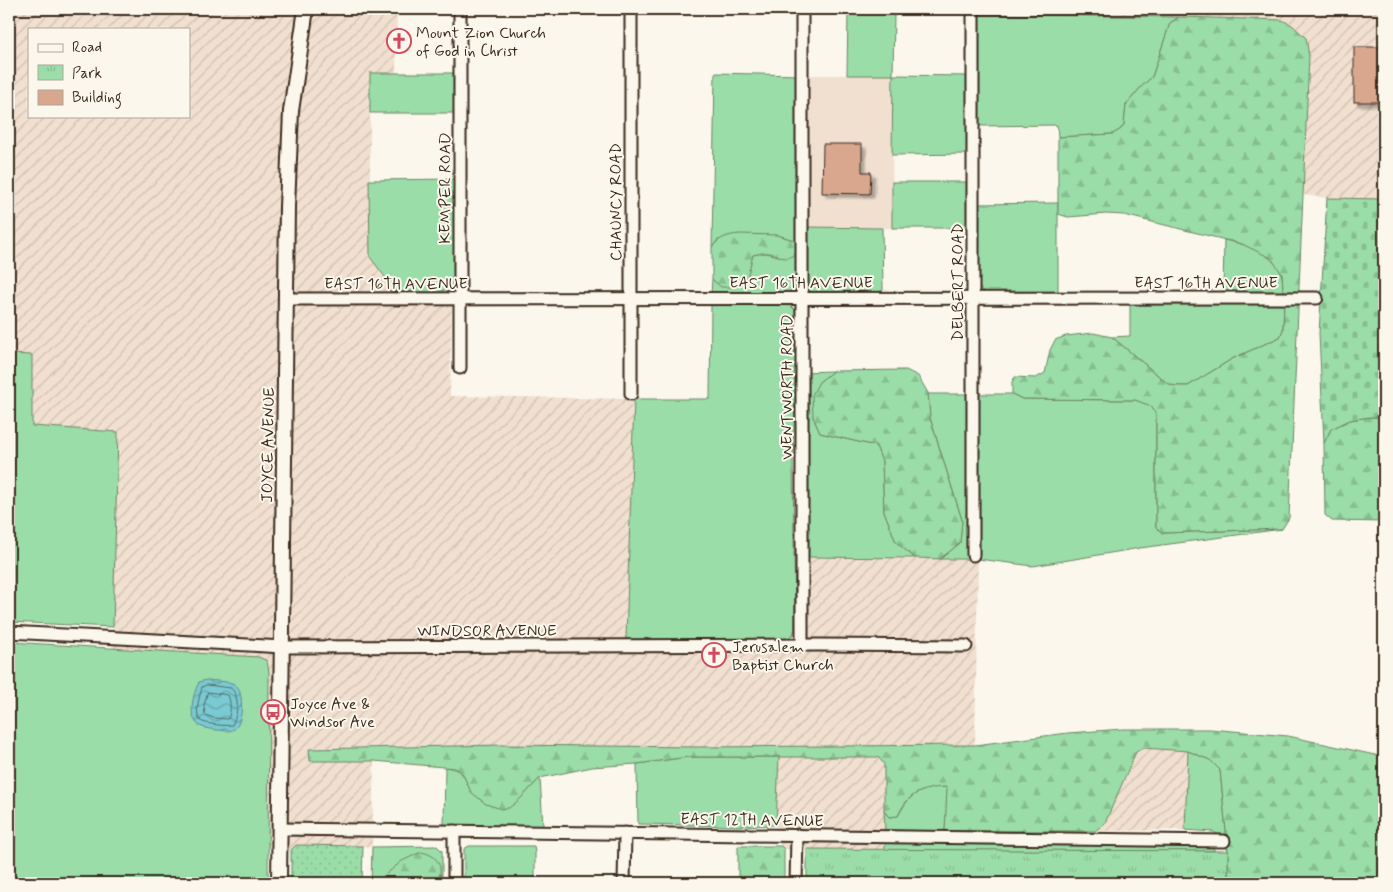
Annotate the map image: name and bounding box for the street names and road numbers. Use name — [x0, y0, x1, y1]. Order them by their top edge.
street label: KEMPER ROAD — [435, 132, 456, 244]
street label: CHAUNCY ROAD — [606, 143, 627, 261]
street label: DELBERT ROAD — [948, 223, 969, 341]
street label: EAST 16TH AVENUE — [729, 273, 873, 294]
street label: EAST 16TH AVENUE — [1134, 273, 1278, 294]
street label: EAST 16TH AVENUE — [324, 274, 468, 295]
street label: WENTWORTH ROAD — [777, 314, 798, 460]
street label: JOYCE AVENUE — [257, 387, 280, 503]
street label: WINDSOR AVENUE — [417, 621, 557, 642]
street label: EAST 12TH AVENUE — [680, 809, 824, 832]

